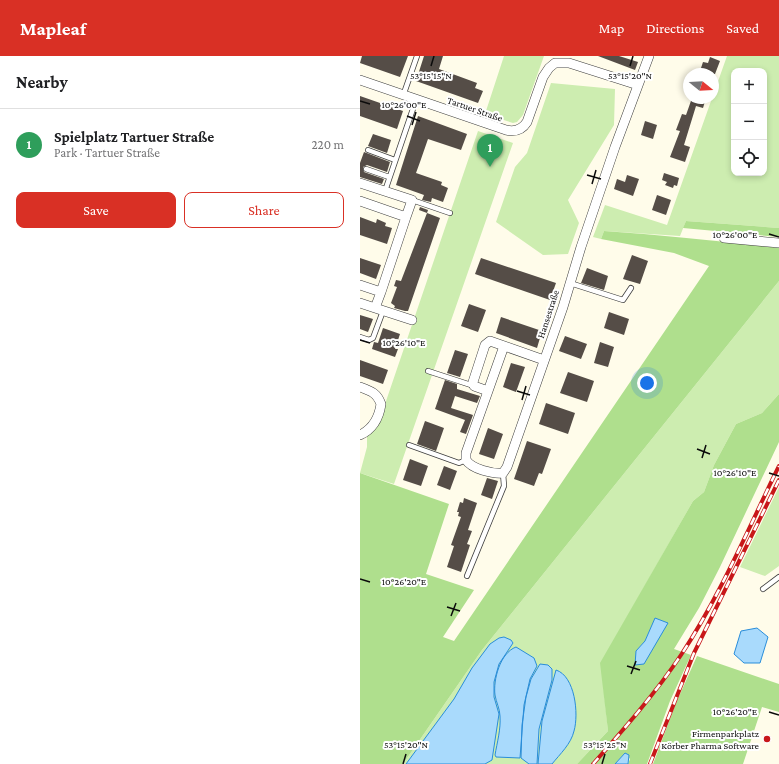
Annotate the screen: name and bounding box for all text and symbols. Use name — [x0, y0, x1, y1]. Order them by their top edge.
text: Mapleaf — [20, 18, 86, 39]
text: Map — [599, 20, 624, 36]
text: Directions — [646, 20, 704, 36]
text: Saved — [726, 20, 759, 36]
north arrow — [683, 68, 719, 104]
map controls — [731, 68, 767, 176]
button: + — [731, 68, 767, 104]
text: 53°15'15"N — [410, 70, 452, 81]
text: 53°15'20"N — [608, 70, 652, 81]
text: Nearby — [16, 73, 68, 92]
street label: Tartuer Straße — [446, 94, 505, 124]
text: 10°26'00"E — [381, 99, 427, 110]
button: − — [731, 104, 767, 140]
text: Spielplatz Tartuer Straße — [54, 129, 214, 145]
pin: 1 — [477, 134, 503, 167]
text: 1 — [27, 137, 31, 152]
text: 220 m — [311, 137, 344, 152]
button: locate — [731, 140, 767, 176]
text: Park · Tartuer Straße — [54, 145, 160, 160]
button: Save — [16, 192, 176, 228]
button: Share — [184, 192, 344, 228]
text: 10°26'00"E — [712, 229, 758, 240]
street label: Hansestraße — [535, 288, 561, 340]
text: 10°26'10"E — [382, 337, 426, 348]
your location — [637, 373, 657, 393]
text: 10°26'10"E — [713, 467, 757, 478]
text: 10°26'20"E — [382, 576, 427, 587]
text: 10°26'20"E — [713, 706, 758, 717]
place label: Firmenparkplatz Körber Pharma Software — [661, 728, 760, 751]
marker: Firmenparkplatz Körber Pharma Software — [762, 734, 772, 744]
text: 53°15'20"N — [384, 739, 428, 750]
text: 53°15'25"N — [583, 739, 627, 750]

